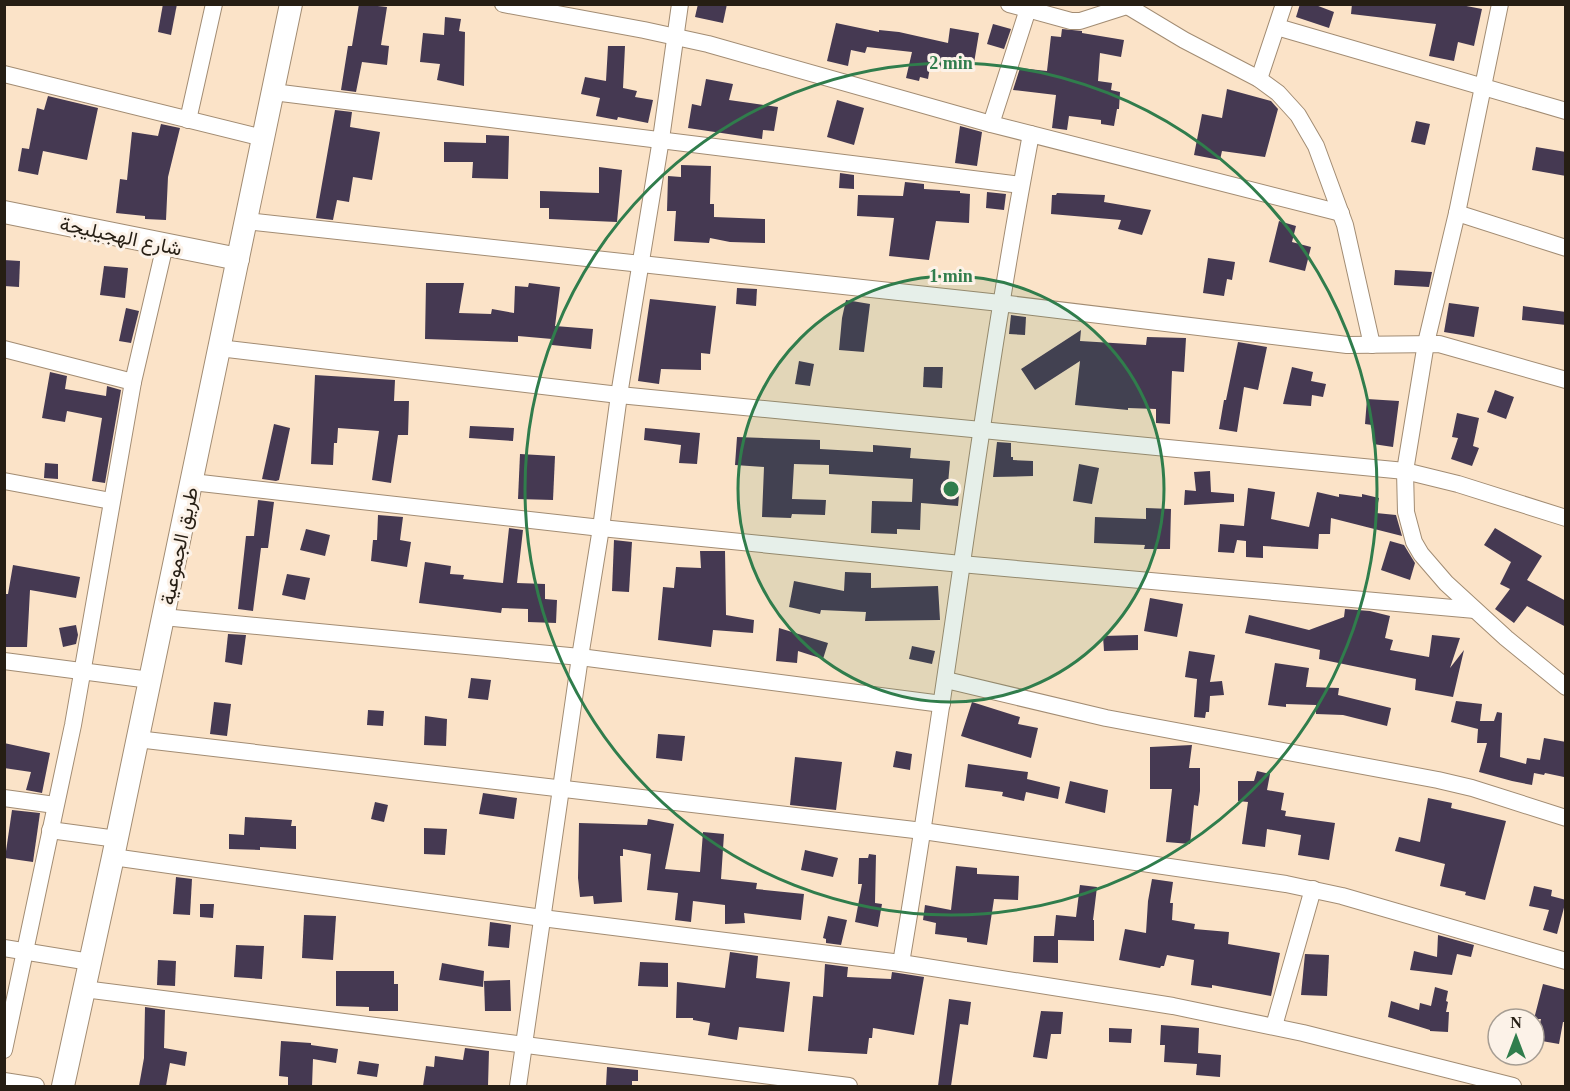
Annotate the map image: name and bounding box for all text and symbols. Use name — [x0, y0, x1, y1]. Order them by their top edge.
text: 2 min — [929, 53, 973, 73]
street label: شارع الهجيليجة — [57, 212, 184, 263]
text: 1 min — [929, 266, 973, 286]
centre of rings — [941, 479, 961, 499]
street label: طريق الجموعية — [156, 485, 204, 607]
north arrow — [1486, 1007, 1546, 1067]
text: N — [1510, 1014, 1522, 1031]

